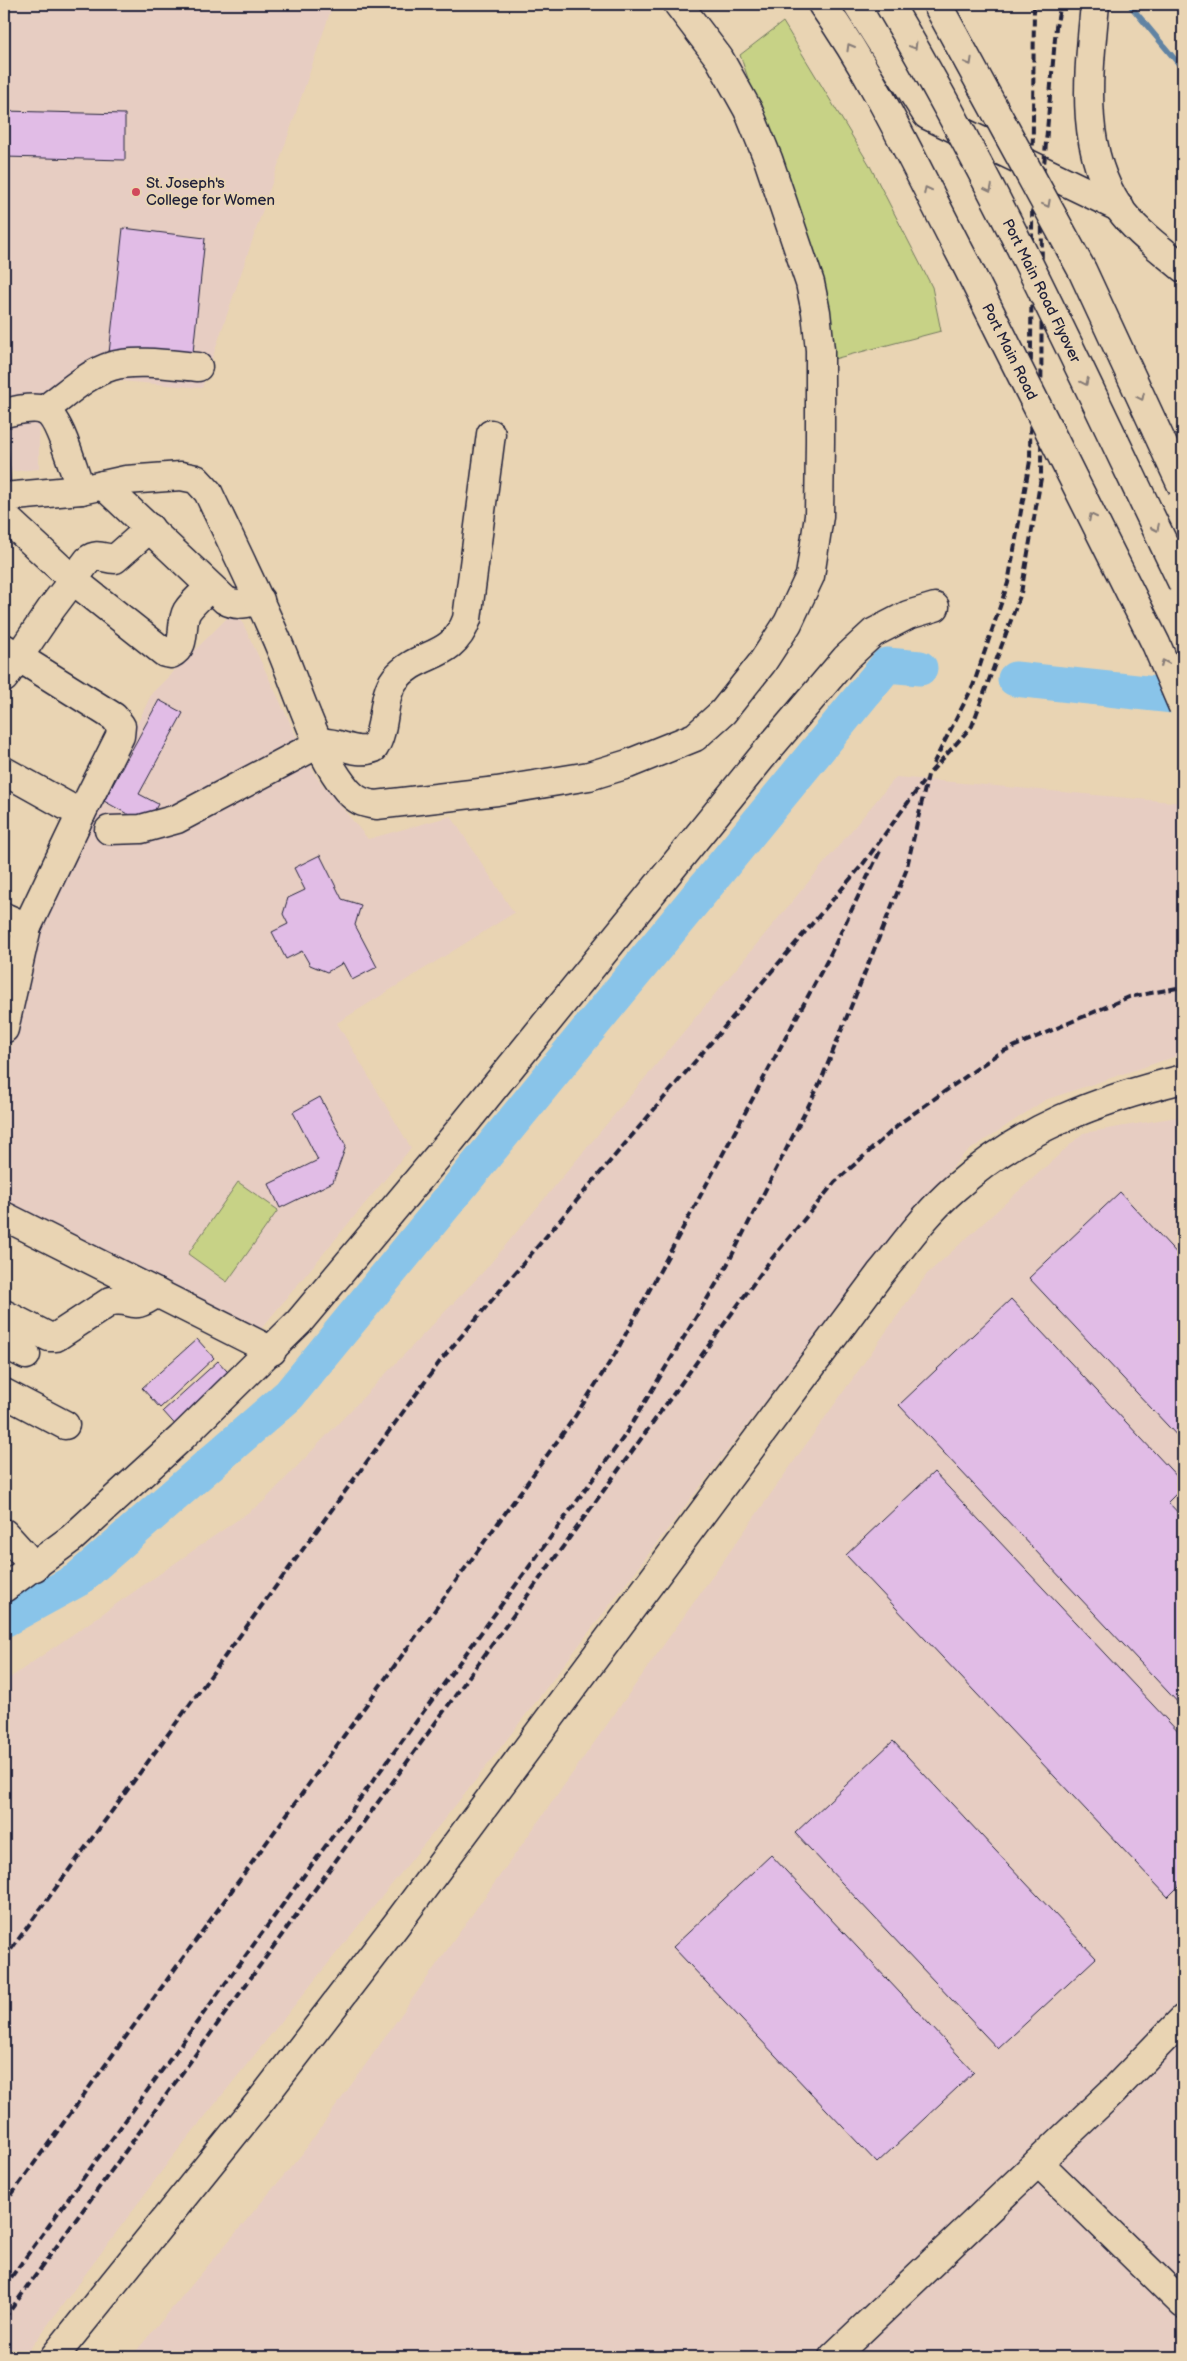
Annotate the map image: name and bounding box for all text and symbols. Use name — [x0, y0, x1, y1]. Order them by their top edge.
one-way arrow — [907, 40, 917, 49]
one-way arrow — [846, 43, 856, 52]
one-way arrow — [963, 56, 973, 65]
place label: St. Joseph's College for Women — [146, 174, 275, 210]
one-way arrow — [983, 184, 993, 193]
marker: St. Joseph's College for Women — [130, 186, 142, 198]
one-way arrow — [923, 186, 933, 195]
one-way arrow — [1041, 199, 1051, 208]
street label: Port Main Road Flyover — [997, 217, 1083, 367]
street label: Port Main Road — [978, 301, 1042, 403]
one-way arrow — [1079, 377, 1089, 386]
one-way arrow — [1135, 392, 1145, 401]
one-way arrow — [1088, 513, 1098, 522]
one-way arrow — [1150, 523, 1160, 532]
one-way arrow — [1159, 659, 1170, 668]

